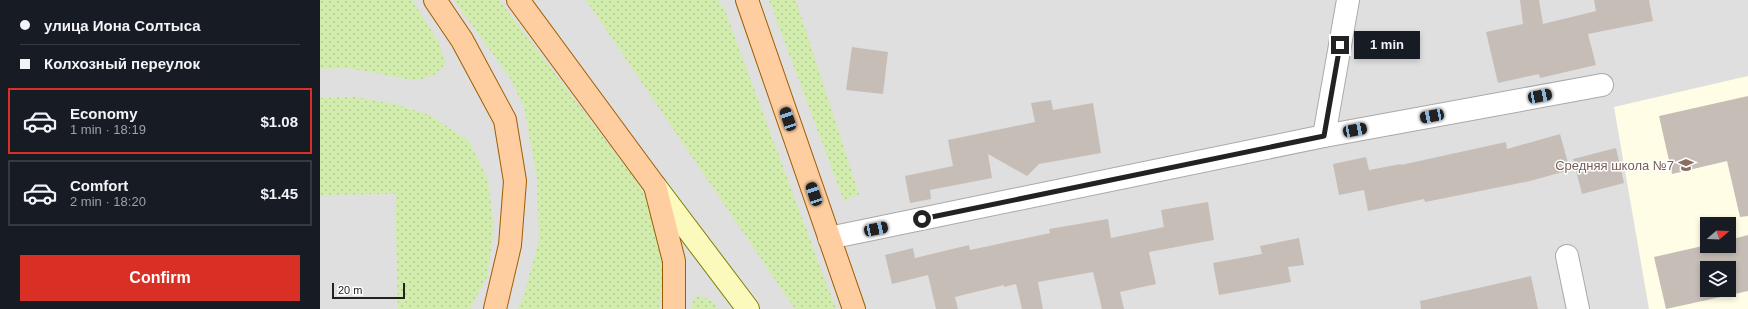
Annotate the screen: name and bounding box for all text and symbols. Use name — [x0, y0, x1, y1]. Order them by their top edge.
text: улица Иона Солтыса — [44, 17, 201, 34]
callout: 1 min — [1354, 31, 1420, 59]
route end — [1331, 36, 1349, 54]
text: 1 min — [1370, 37, 1404, 52]
text: Колхозный переулок — [44, 55, 200, 72]
car — [1527, 88, 1553, 104]
icon: car — [22, 103, 58, 139]
text: Economy — [70, 105, 138, 122]
car — [778, 106, 798, 132]
car — [1419, 108, 1445, 124]
text: $1.08 — [260, 113, 298, 130]
text: 1 min · 18:19 — [70, 122, 146, 137]
car — [1342, 122, 1368, 138]
school or university icon: Средняя школа №7 — [1677, 156, 1695, 174]
place label: Средняя школа №7 — [1555, 158, 1674, 173]
icon: car — [22, 175, 58, 211]
text: Comfort — [70, 177, 128, 194]
car — [804, 181, 824, 207]
text: $1.45 — [260, 185, 298, 202]
text: 2 min · 18:20 — [70, 194, 146, 209]
route start — [913, 210, 931, 228]
north arrow — [1700, 217, 1736, 253]
map controls — [1700, 217, 1736, 297]
car — [863, 221, 889, 237]
button: Confirm — [20, 255, 300, 301]
button: layers — [1700, 261, 1736, 297]
scale bar — [332, 281, 405, 300]
text: 20 m — [338, 284, 362, 296]

